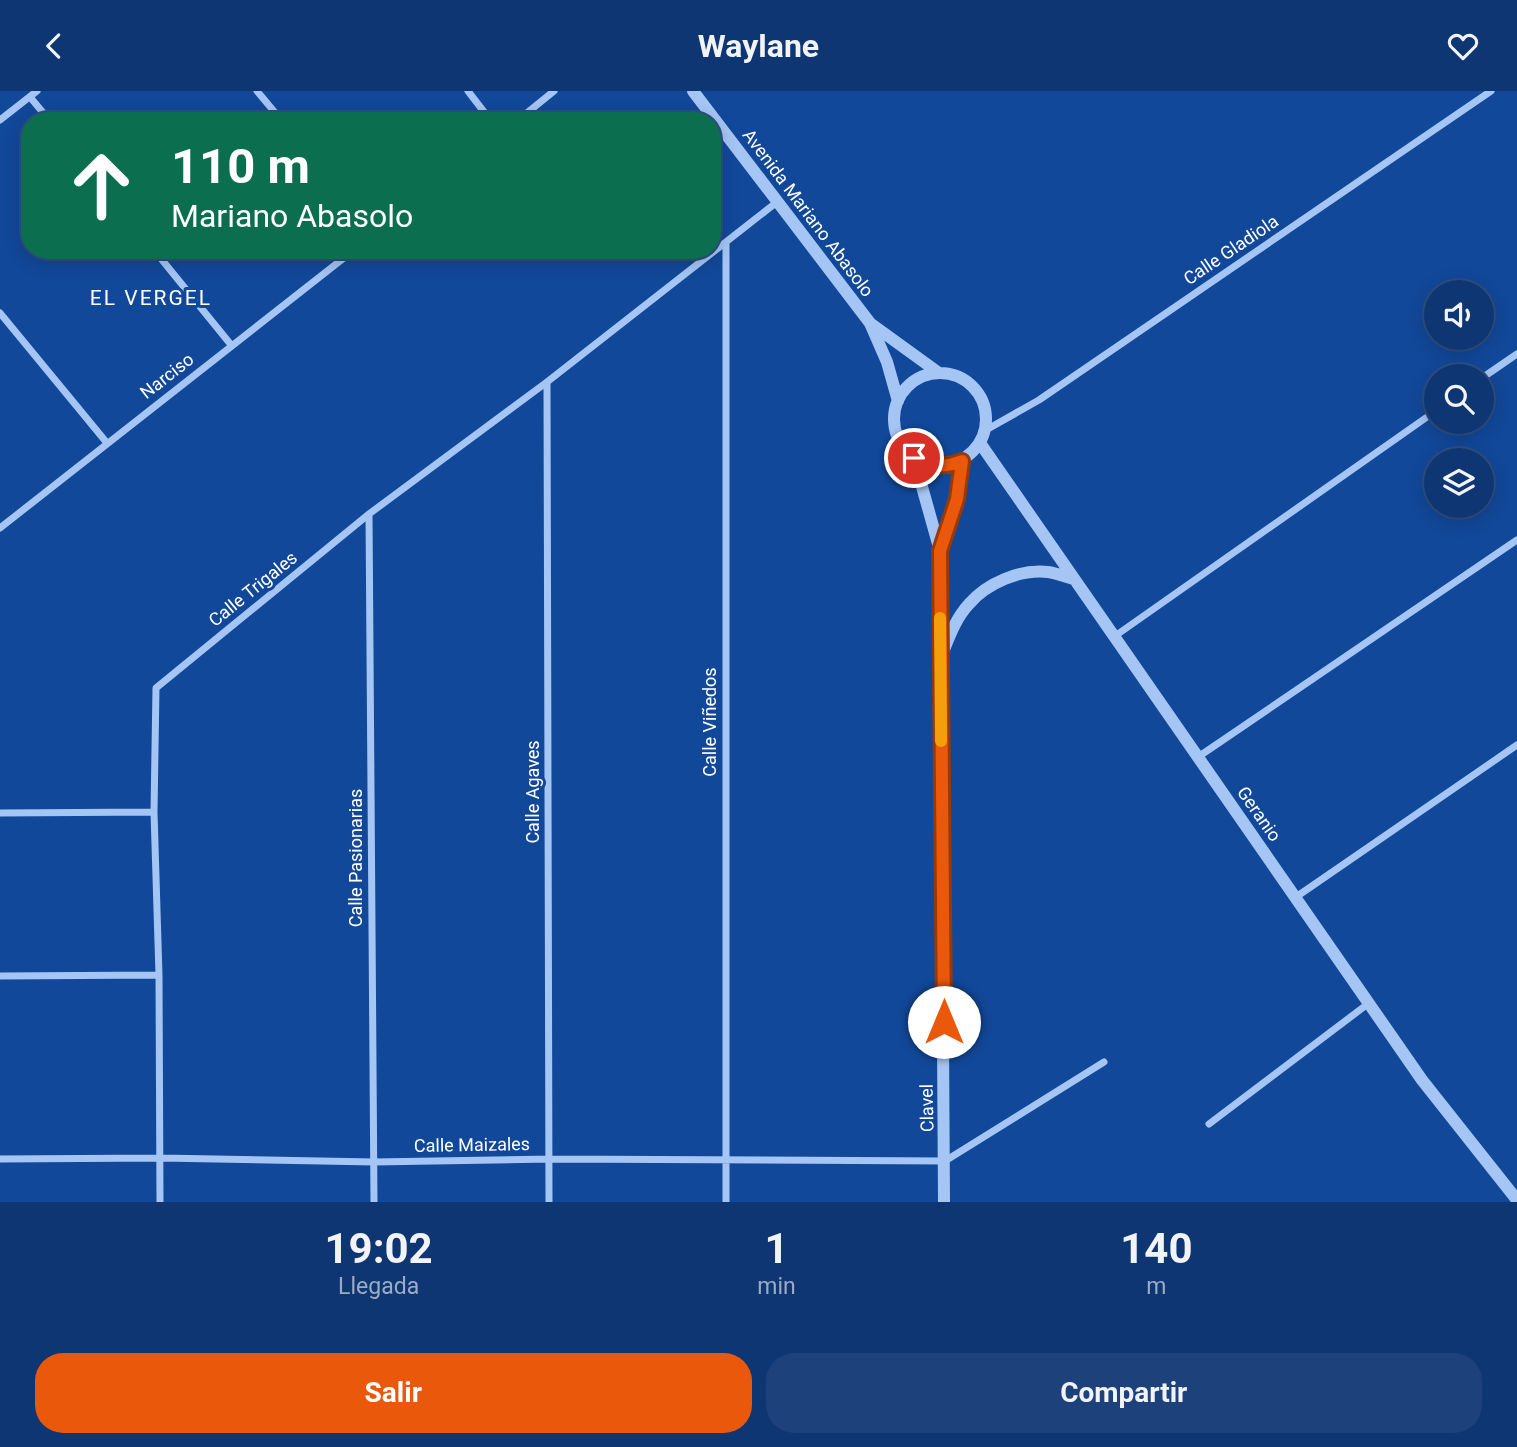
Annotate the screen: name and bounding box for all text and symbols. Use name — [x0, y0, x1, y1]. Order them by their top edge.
icon: back — [35, 27, 73, 65]
text: Waylane — [698, 27, 819, 65]
icon: heart — [1444, 27, 1482, 65]
street label: Avenida Mariano Abasolo — [738, 125, 878, 301]
text: 110 m — [171, 138, 310, 195]
icon: ahead — [56, 140, 147, 231]
text: Mariano Abasolo — [171, 197, 413, 235]
street label: Calle Gladiola — [1179, 210, 1282, 289]
map controls — [1424, 280, 1494, 518]
button: sound — [1424, 280, 1494, 350]
district label: EL VERGEL — [90, 286, 212, 310]
street label: Narciso — [136, 348, 198, 403]
button: search — [1424, 364, 1494, 434]
pin — [884, 428, 944, 488]
icon: arrive — [895, 439, 933, 477]
button: layers — [1424, 448, 1494, 518]
street label: Calle Trigales — [204, 547, 301, 631]
street label: Calle Viñedos — [699, 667, 720, 777]
street label: Calle Agaves — [522, 740, 543, 844]
street label: Geranio — [1233, 782, 1286, 845]
street label: Calle Pasionarias — [345, 789, 366, 927]
position arrow — [907, 985, 981, 1059]
street label: Clavel — [916, 1084, 937, 1132]
street label: Calle Maizales — [414, 1133, 530, 1156]
text: 19:02 — [325, 1224, 433, 1273]
text: 1 — [764, 1224, 789, 1273]
text: 140 — [1120, 1224, 1193, 1273]
text: Llegada — [338, 1273, 419, 1300]
text: min — [757, 1273, 796, 1300]
text: m — [1146, 1273, 1166, 1300]
button: Salir — [35, 1353, 752, 1433]
button: Compartir — [766, 1353, 1482, 1433]

